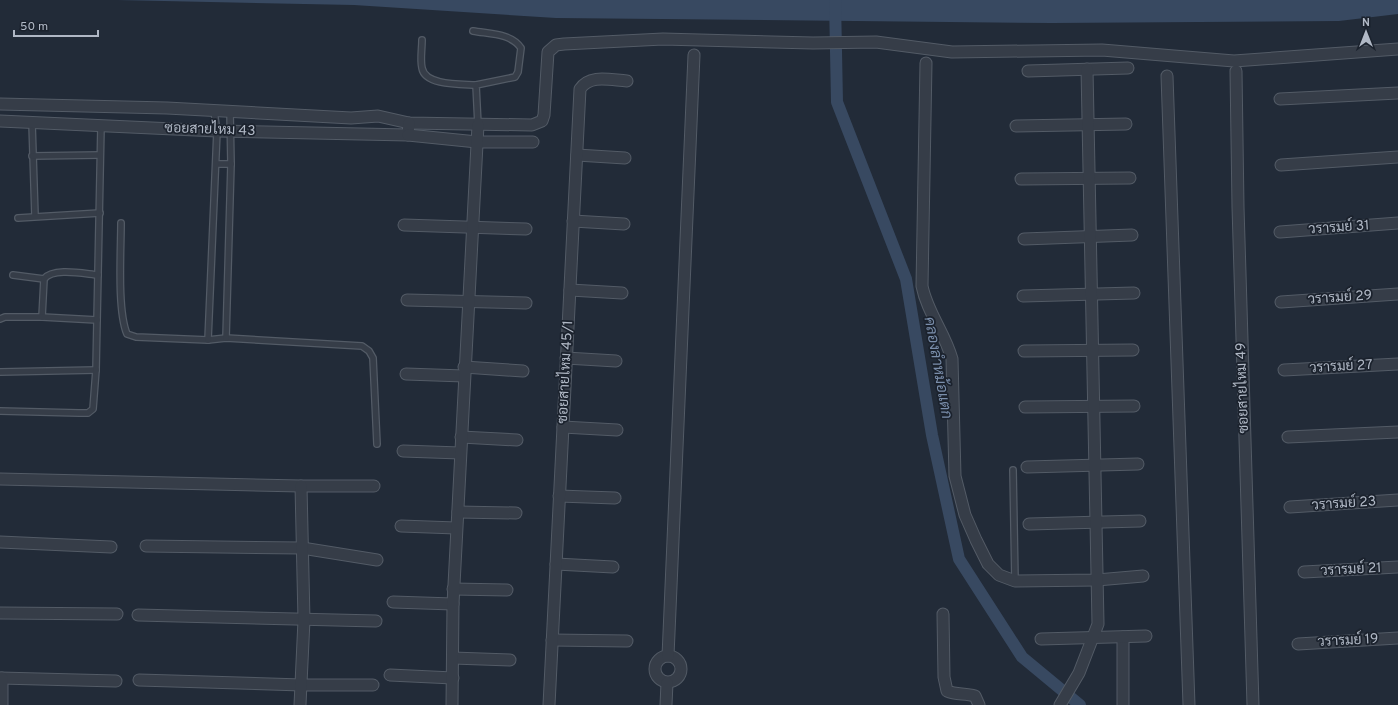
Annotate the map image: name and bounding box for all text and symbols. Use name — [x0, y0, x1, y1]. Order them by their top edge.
scale bar — [14, 12, 98, 38]
north arrow — [1346, 12, 1386, 52]
text: N — [1362, 16, 1370, 30]
text: 50 m — [20, 19, 48, 35]
street label: ซอยสายไหม 43 — [164, 119, 256, 140]
street label: วรารมย์ 31 — [1308, 215, 1370, 239]
street label: วรารมย์ 29 — [1307, 285, 1373, 309]
water label: คลองลำหม้อแตก — [919, 315, 957, 421]
street label: ซอยสายไหม 45/1 — [554, 320, 577, 424]
street label: ซอยสายไหม 49 — [1232, 342, 1253, 434]
street label: วรารมย์ 27 — [1309, 355, 1373, 377]
street label: วรารมย์ 23 — [1311, 491, 1377, 515]
street label: วรารมย์ 21 — [1320, 558, 1382, 580]
street label: วรารมย์ 19 — [1317, 629, 1379, 651]

